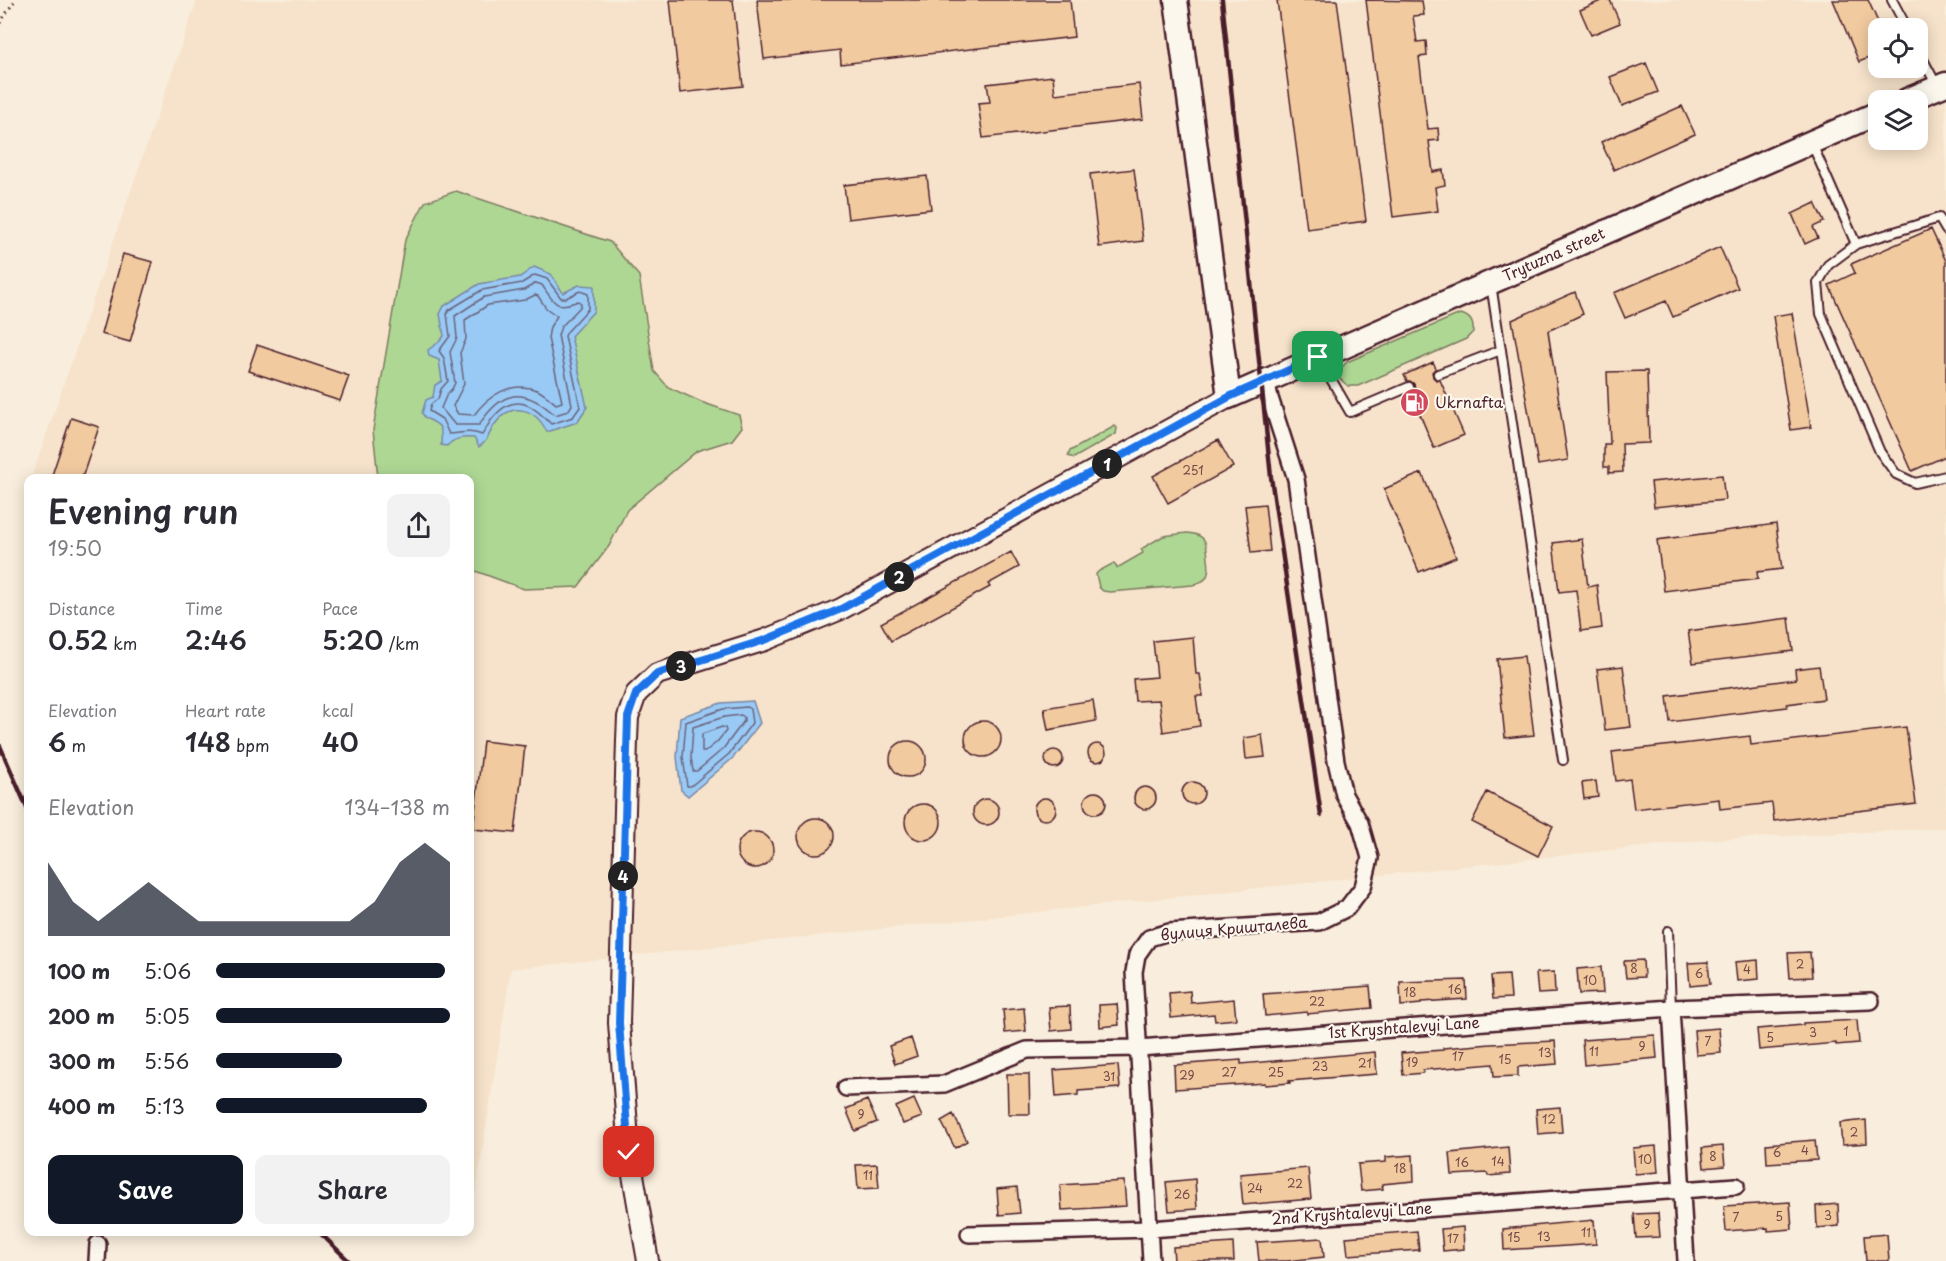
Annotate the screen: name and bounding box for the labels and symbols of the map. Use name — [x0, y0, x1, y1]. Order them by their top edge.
street label: Trytuzna street — [1499, 221, 1608, 286]
pin — [1292, 331, 1343, 382]
fuel station icon: Ukrnafta — [1398, 387, 1430, 419]
place label: Ukrnafta — [1435, 390, 1504, 413]
pin: 1 — [1092, 449, 1122, 479]
house number: 251 — [1182, 461, 1204, 479]
pin: 2 — [884, 562, 914, 592]
pin: 3 — [666, 651, 696, 681]
pin: 4 — [608, 861, 638, 891]
street label: вулиця Кришталева — [1159, 910, 1309, 945]
house number: 2 — [1796, 955, 1804, 973]
house number: 8 — [1630, 959, 1638, 977]
house number: 4 — [1743, 960, 1751, 978]
house number: 6 — [1695, 964, 1703, 982]
house number: 10 — [1583, 971, 1597, 989]
house number: 16 — [1448, 980, 1462, 998]
house number: 18 — [1404, 983, 1416, 1001]
house number: 22 — [1309, 992, 1325, 1010]
street label: 1st Kryshtalevyi Lane — [1327, 1010, 1481, 1043]
house number: 1 — [1843, 1022, 1849, 1040]
house number: 3 — [1809, 1023, 1817, 1041]
house number: 5 — [1766, 1028, 1774, 1046]
house number: 7 — [1705, 1032, 1712, 1050]
house number: 9 — [1638, 1037, 1646, 1055]
house number: 11 — [1589, 1042, 1599, 1060]
house number: 13 — [1538, 1043, 1552, 1061]
house number: 17 — [1452, 1047, 1464, 1065]
house number: 15 — [1498, 1050, 1512, 1068]
house number: 19 — [1406, 1053, 1418, 1071]
house number: 21 — [1358, 1054, 1372, 1072]
house number: 23 — [1312, 1057, 1328, 1075]
house number: 27 — [1222, 1063, 1237, 1081]
house number: 25 — [1268, 1063, 1284, 1081]
house number: 29 — [1179, 1066, 1195, 1084]
house number: 31 — [1103, 1067, 1115, 1085]
house number: 9 — [857, 1105, 865, 1123]
house number: 12 — [1542, 1110, 1556, 1128]
house number: 2 — [1850, 1123, 1858, 1141]
pin — [603, 1126, 654, 1177]
house number: 4 — [1801, 1141, 1809, 1159]
house number: 6 — [1773, 1143, 1781, 1161]
house number: 8 — [1709, 1147, 1717, 1165]
house number: 10 — [1638, 1150, 1652, 1168]
house number: 14 — [1491, 1152, 1505, 1170]
house number: 16 — [1455, 1153, 1469, 1171]
house number: 18 — [1394, 1159, 1406, 1177]
house number: 11 — [863, 1166, 873, 1184]
house number: 22 — [1287, 1174, 1303, 1192]
house number: 24 — [1247, 1179, 1263, 1197]
house number: 26 — [1174, 1185, 1190, 1203]
street label: 2nd Kryshtalevyi Lane — [1271, 1195, 1433, 1230]
house number: 3 — [1824, 1206, 1832, 1224]
house number: 5 — [1775, 1207, 1783, 1225]
house number: 7 — [1733, 1208, 1740, 1226]
house number: 9 — [1643, 1215, 1651, 1233]
house number: 11 — [1581, 1223, 1591, 1241]
house number: 13 — [1537, 1227, 1551, 1245]
house number: 15 — [1507, 1228, 1521, 1246]
house number: 17 — [1447, 1229, 1459, 1247]

